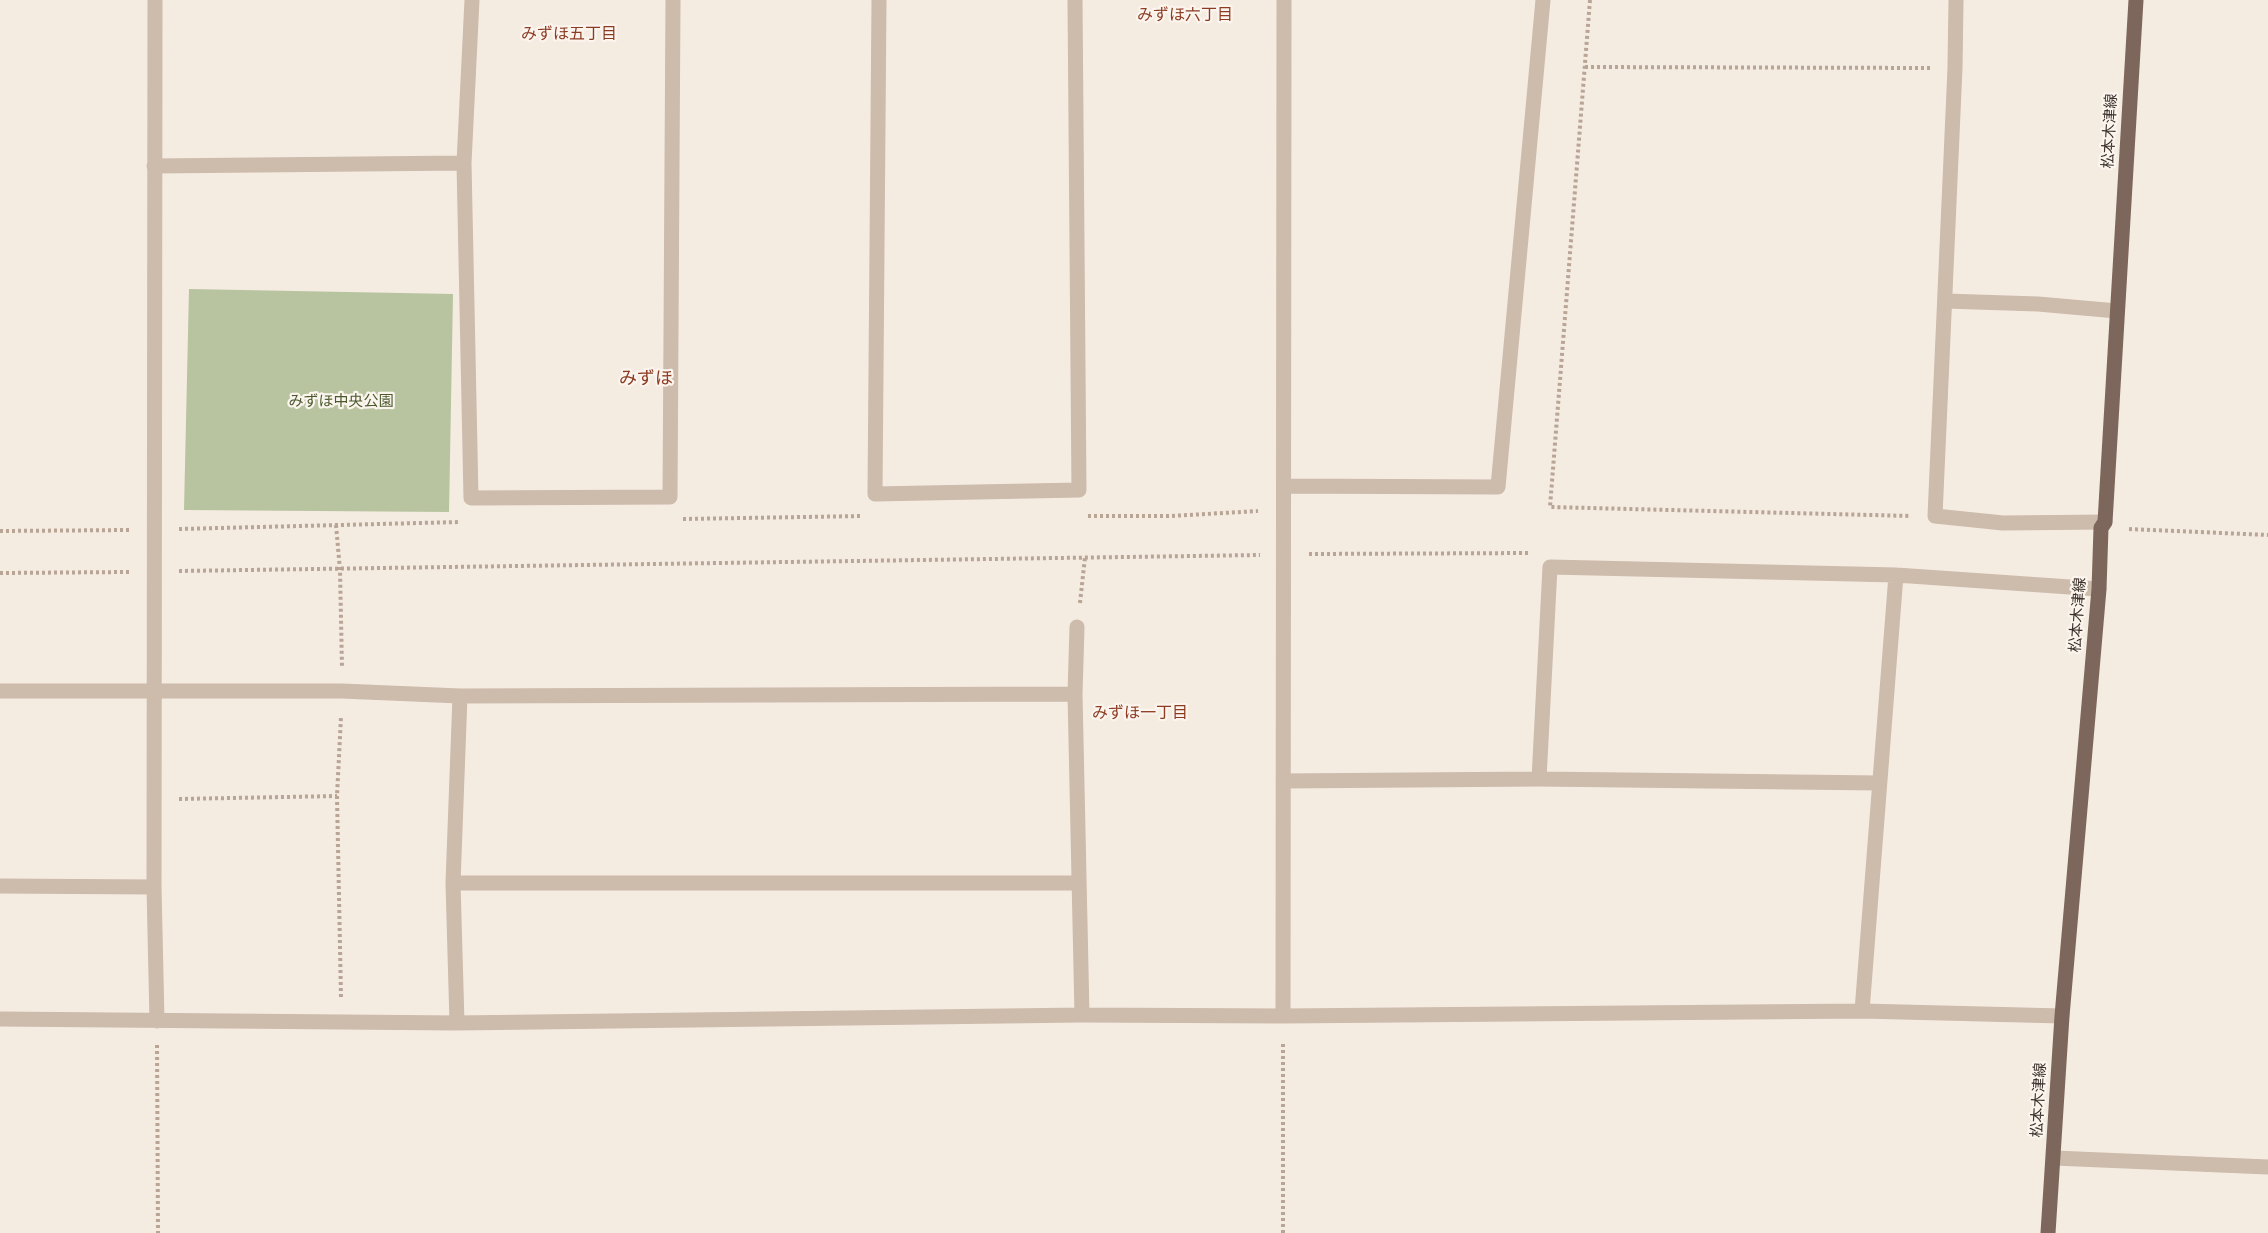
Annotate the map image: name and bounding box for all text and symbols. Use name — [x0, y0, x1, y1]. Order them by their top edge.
district label: みずほ六丁目 — [1137, 5, 1233, 25]
district label: みずほ五丁目 — [521, 24, 617, 44]
street label: 松本木津線 — [2099, 93, 2121, 169]
district label: みずほ — [619, 368, 673, 390]
park label: みずほ中央公園 — [289, 393, 393, 411]
street label: 松本木津線 — [2066, 577, 2090, 653]
district label: みずほ一丁目 — [1092, 703, 1188, 723]
street label: 松本木津線 — [2028, 1062, 2050, 1138]

